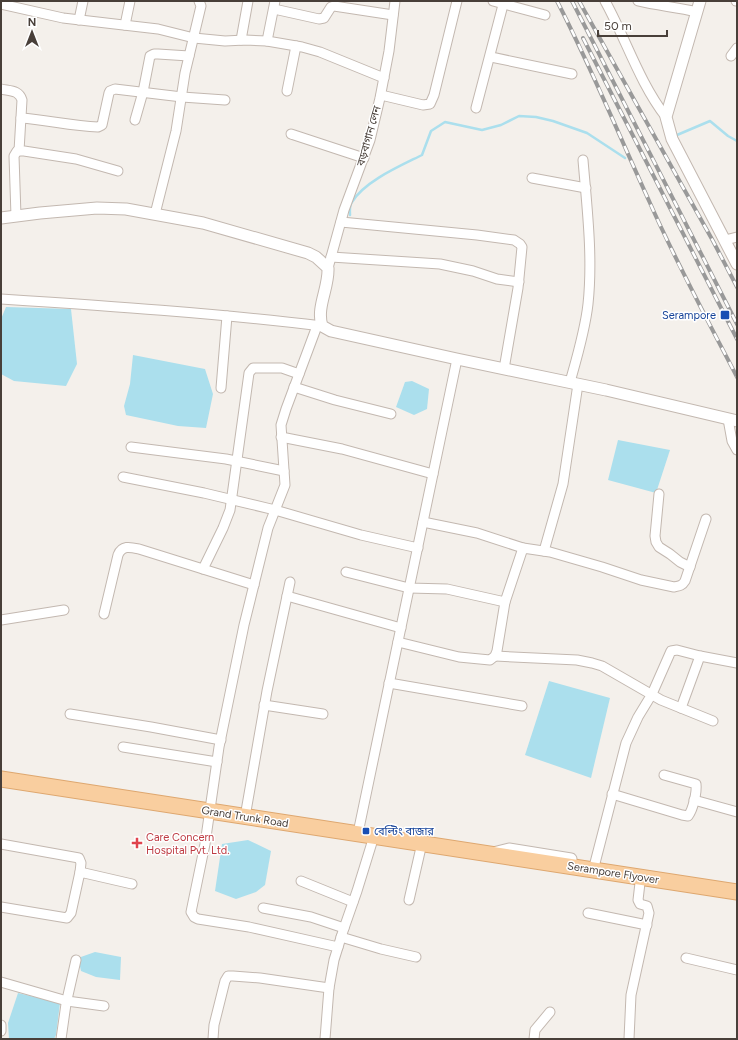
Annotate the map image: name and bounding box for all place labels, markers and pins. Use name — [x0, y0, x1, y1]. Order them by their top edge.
place label: Serampore — [662, 309, 716, 322]
marker: Serampore — [719, 309, 731, 321]
place label: বেল্টিং বাজার — [374, 825, 434, 838]
marker: বেল্টিং বাজার — [361, 826, 371, 836]
place label: Care Concern Hospital Pvt. Ltd. — [146, 831, 230, 857]
marker: Care Concern Hospital Pvt. Ltd. — [131, 837, 143, 849]

